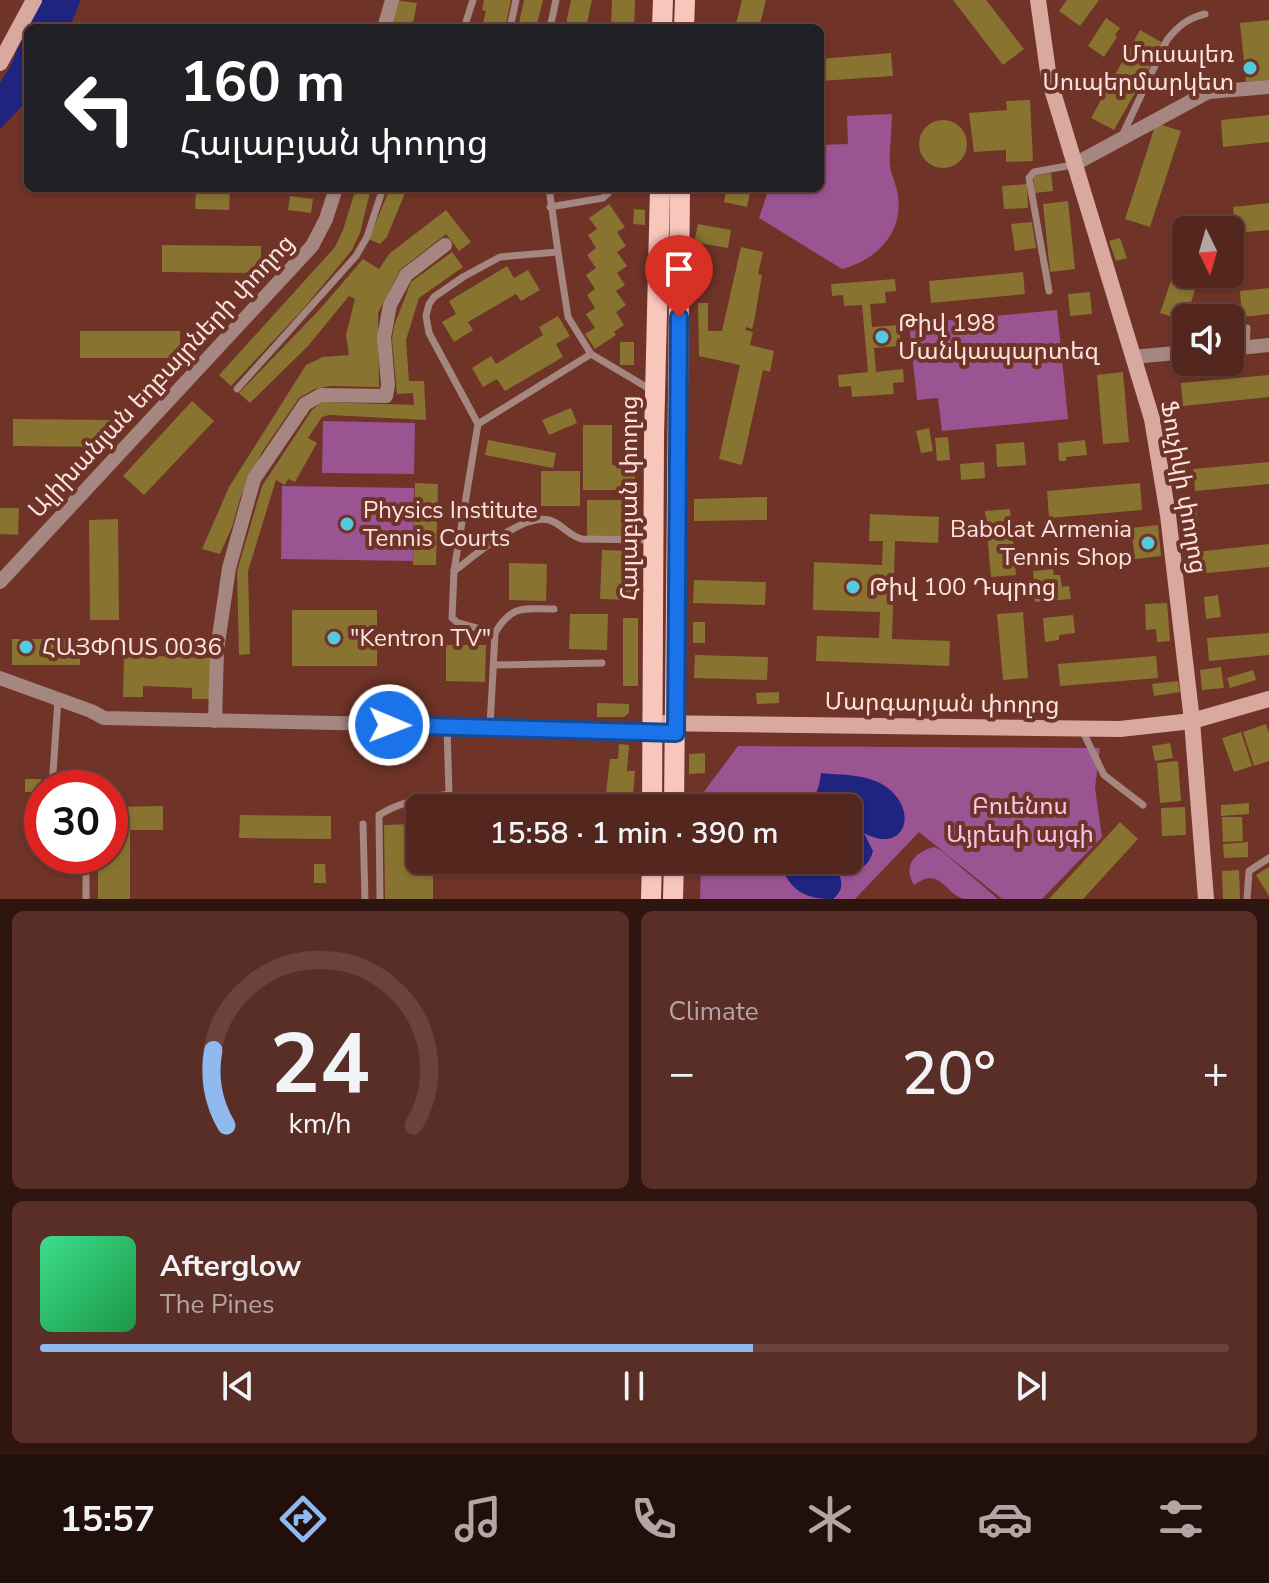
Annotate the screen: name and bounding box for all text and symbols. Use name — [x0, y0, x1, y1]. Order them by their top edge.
place label: Մուսալեռ Սուպերմարկետ — [1042, 38, 1234, 98]
text: 160 m — [180, 44, 345, 121]
icon: left — [48, 56, 152, 160]
marker: Մուսալեռ Սուպերմարկետ — [1241, 59, 1259, 77]
text: Հալաբյան փողոց — [180, 119, 488, 168]
north arrow — [1172, 216, 1244, 288]
map controls — [1172, 216, 1244, 376]
street label: Ալիխանյան եղբայրների փողոց — [21, 227, 301, 525]
pin — [645, 235, 713, 317]
icon: arrive — [657, 247, 701, 291]
button: sound — [1172, 304, 1244, 376]
place label: Թիվ 198 Մանկապարտեզ — [898, 307, 1101, 367]
marker: Թիվ 198 Մանկապարտեզ — [873, 328, 891, 346]
street label: Հալաբյան փողոց — [613, 395, 645, 601]
street label: Ֆուչիկի փողոց — [1153, 398, 1215, 576]
place label: Physics Institute Tennis Courts — [363, 494, 538, 554]
place label: Babolat Armenia Tennis Shop — [950, 513, 1132, 573]
marker: Physics Institute Tennis Courts — [338, 515, 356, 533]
marker: Babolat Armenia Tennis Shop — [1139, 534, 1157, 552]
place label: Թիվ 100 Դպրոց — [869, 571, 1056, 603]
marker: Թիվ 100 Դպրոց — [844, 578, 862, 596]
place label: "Kentron TV" — [350, 622, 491, 654]
marker: "Kentron TV" — [325, 629, 343, 647]
place label: ՀԱՅՓՈՍՏ 0036 — [42, 631, 222, 663]
marker: ՀԱՅՓՈՍՏ 0036 — [17, 638, 35, 656]
position arrow — [347, 683, 431, 767]
street label: Մարգարյան փողոց — [824, 685, 1060, 721]
speed limit sign: 30 — [24, 770, 128, 874]
park label: Բուենոս Այրեսի այգի — [946, 790, 1094, 850]
text: 15:58 · 1 min · 390 m — [489, 813, 779, 854]
text: Climate — [669, 994, 759, 1029]
text: 24 — [270, 1008, 370, 1121]
text: 20° — [902, 1033, 996, 1115]
text: − — [669, 1044, 695, 1104]
text: + — [1203, 1044, 1229, 1104]
text: km/h — [289, 1104, 352, 1143]
text: Afterglow — [160, 1246, 301, 1287]
text: The Pines — [160, 1287, 275, 1322]
icon: previous — [216, 1364, 260, 1408]
icon: pause — [612, 1364, 656, 1408]
icon: next — [1009, 1364, 1053, 1408]
icon: directions — [275, 1491, 331, 1547]
icon: music — [450, 1491, 506, 1547]
icon: phone — [626, 1491, 682, 1547]
icon: climate — [802, 1491, 858, 1547]
icon: car — [977, 1491, 1033, 1547]
icon: filters — [1153, 1491, 1209, 1547]
text: 15:57 — [60, 1495, 155, 1544]

